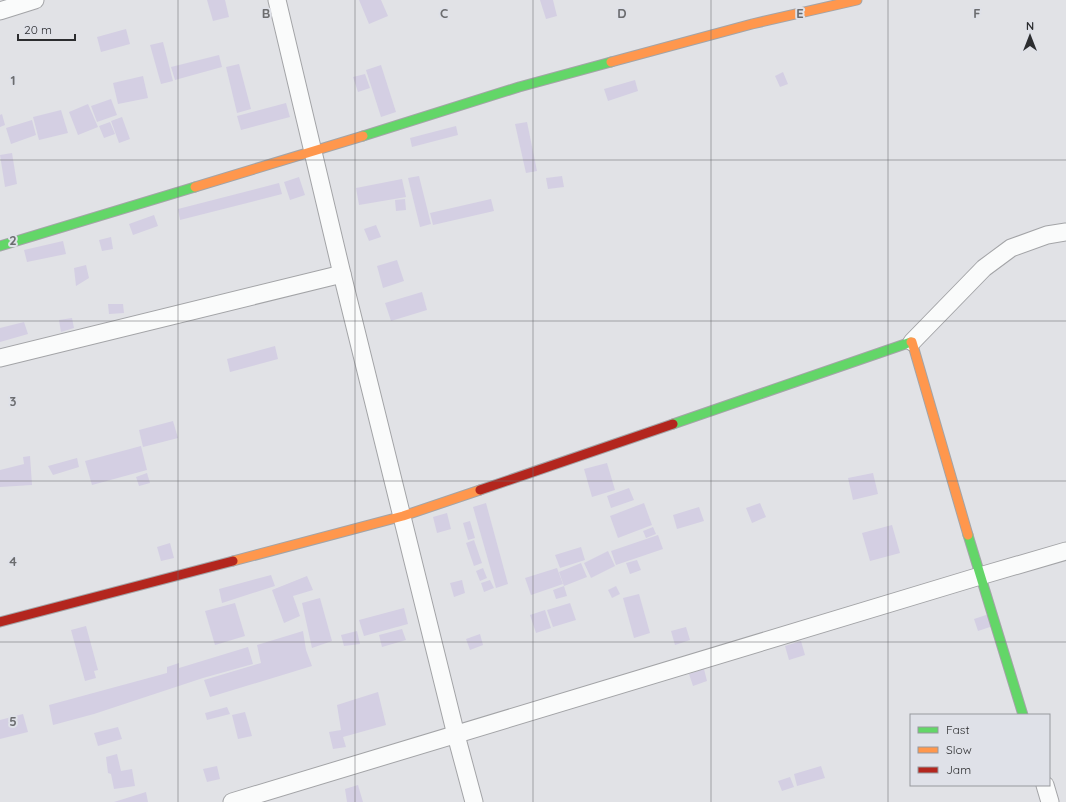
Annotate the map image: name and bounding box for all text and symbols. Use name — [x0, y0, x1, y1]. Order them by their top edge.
text: B — [262, 5, 270, 21]
text: C — [440, 5, 448, 21]
text: D — [617, 5, 627, 21]
text: E — [796, 5, 804, 21]
text: F — [973, 5, 981, 21]
scale bar — [18, 16, 75, 42]
north arrow — [1010, 16, 1050, 56]
text: N — [1026, 19, 1034, 33]
text: 20 m — [24, 22, 52, 37]
text: 1 — [10, 72, 16, 88]
text: 2 — [9, 232, 17, 248]
text: 3 — [10, 393, 17, 409]
text: 4 — [9, 553, 17, 569]
text: 5 — [9, 713, 17, 729]
legend — [910, 714, 1050, 786]
text: Fast — [946, 722, 970, 737]
text: Slow — [946, 742, 972, 757]
text: Jam — [946, 762, 971, 777]

